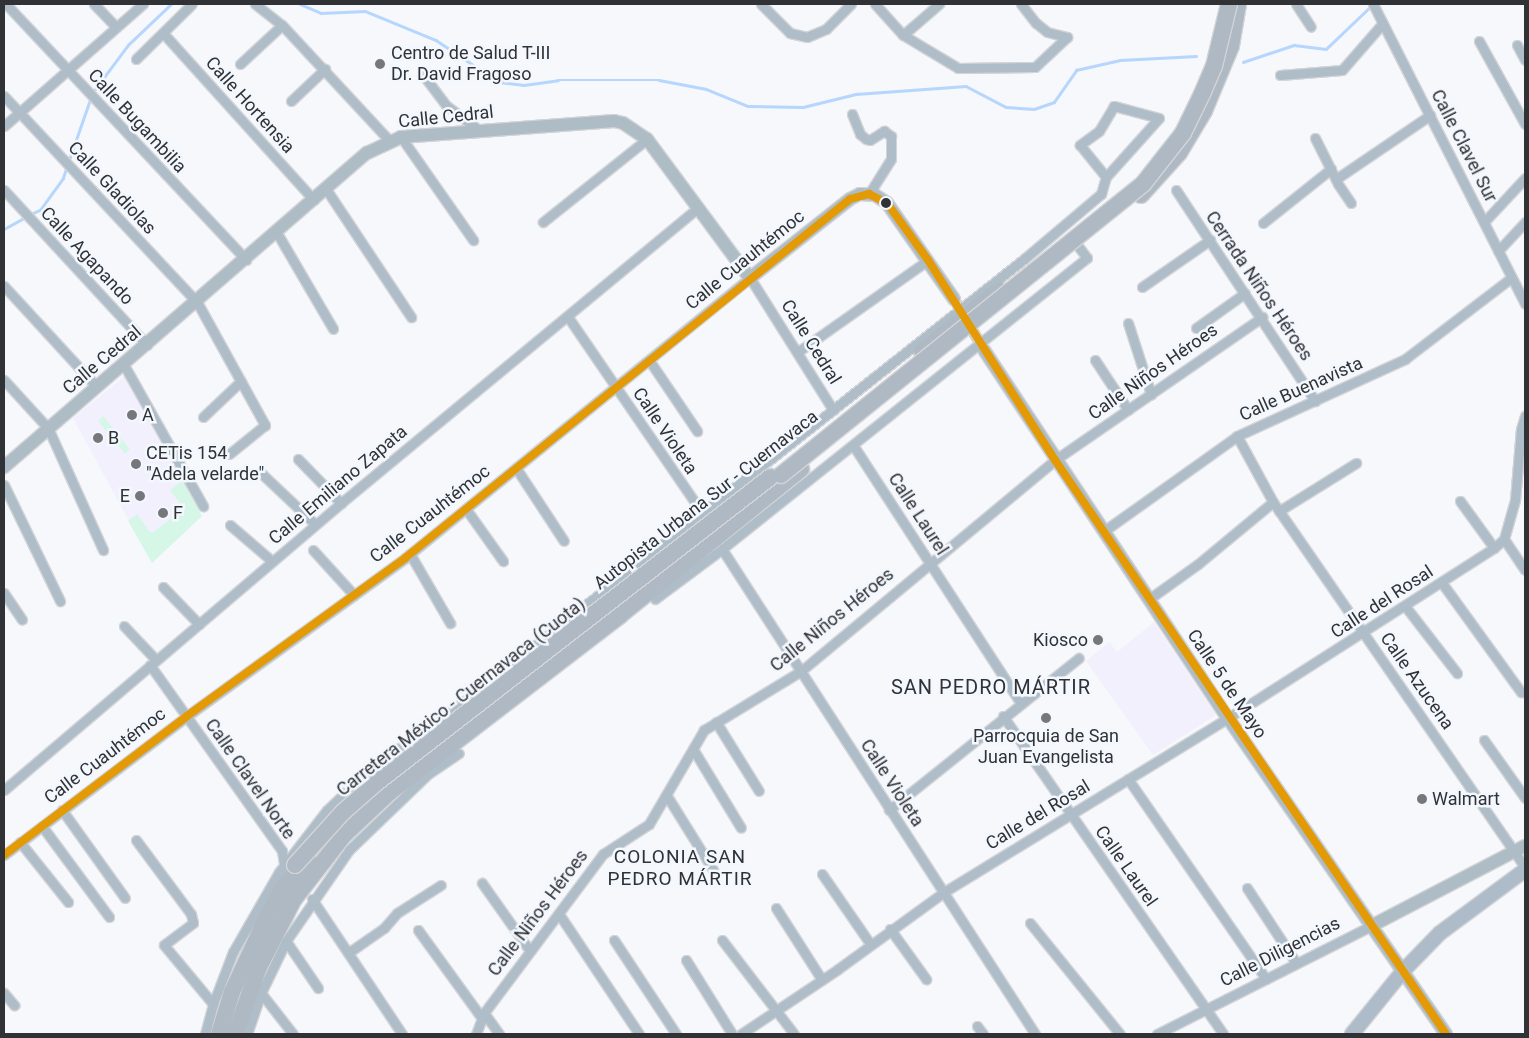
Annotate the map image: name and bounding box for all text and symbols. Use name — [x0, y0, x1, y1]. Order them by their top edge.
place label: Centro de Salud T-III Dr. David Fragoso — [391, 43, 551, 86]
street label: Calle Hortensia — [201, 52, 299, 158]
marker: Centro de Salud T-III Dr. David Fragoso — [373, 57, 387, 71]
street label: Calle Bugambilia — [83, 65, 191, 177]
street label: Calle Clavel Sur — [1426, 86, 1502, 206]
street label: Calle Cedral — [397, 101, 495, 133]
street label: Calle Gladiolas — [64, 137, 160, 239]
unlabelled marker — [881, 198, 891, 208]
street label: Calle Agapando — [36, 202, 138, 310]
street label: Calle Cuauhtémoc — [681, 206, 809, 314]
street label: Cerrada Niños Héroes — [1201, 207, 1317, 365]
street label: Calle Cedral — [777, 296, 845, 388]
street label: Calle Niños Héroes — [1084, 319, 1222, 425]
street label: Calle Cedral — [58, 321, 146, 399]
street label: Calle Buenavista — [1236, 352, 1366, 426]
street label: Calle Violeta — [628, 384, 702, 478]
place label: A — [142, 404, 154, 426]
street label: Autopista Urbana Sur - Cuernavaca — [590, 406, 822, 594]
marker: A — [126, 409, 138, 421]
street label: Calle Emiliano Zapata — [264, 421, 412, 549]
place label: B — [108, 427, 119, 449]
marker: B — [92, 432, 104, 444]
place label: CETis 154 "Adela velarde" — [146, 443, 264, 486]
marker: CETis 154 "Adela velarde" — [130, 458, 142, 470]
street label: Calle Cuauhtémoc — [366, 460, 494, 568]
street label: Calle Laurel — [883, 469, 953, 559]
place label: E — [120, 485, 130, 507]
marker: E — [134, 490, 146, 502]
place label: F — [173, 502, 183, 524]
marker: F — [157, 507, 169, 519]
street label: Calle del Rosal — [1327, 561, 1437, 643]
street label: Calle Niños Héroes — [766, 564, 898, 676]
street label: Carretera México - Cuernavaca (Cuota) — [332, 593, 590, 801]
street label: Calle 5 de Mayo — [1183, 625, 1271, 743]
street label: Calle Azucena — [1376, 628, 1458, 734]
place label: Kiosco — [1033, 629, 1088, 651]
marker: Kiosco — [1092, 634, 1104, 646]
district label: SAN PEDRO MÁRTIR — [889, 675, 1093, 699]
street label: Calle Cuauhtémoc — [40, 703, 170, 809]
marker: Parrocquia de San Juan Evangelista — [1040, 712, 1052, 724]
street label: Calle Clavel Norte — [200, 715, 300, 843]
place label: Parrocquia de San Juan Evangelista — [973, 726, 1119, 769]
street label: Calle Violeta — [856, 735, 928, 831]
street label: Calle del Rosal — [982, 775, 1094, 855]
place label: Walmart — [1432, 788, 1500, 810]
marker: Walmart — [1416, 793, 1428, 805]
street label: Calle Laurel — [1090, 821, 1162, 911]
street label: Calle Niños Héroes — [483, 845, 593, 981]
district label: COLONIA SAN PEDRO MÁRTIR — [606, 846, 754, 890]
street label: Calle Diligencias — [1216, 912, 1344, 992]

